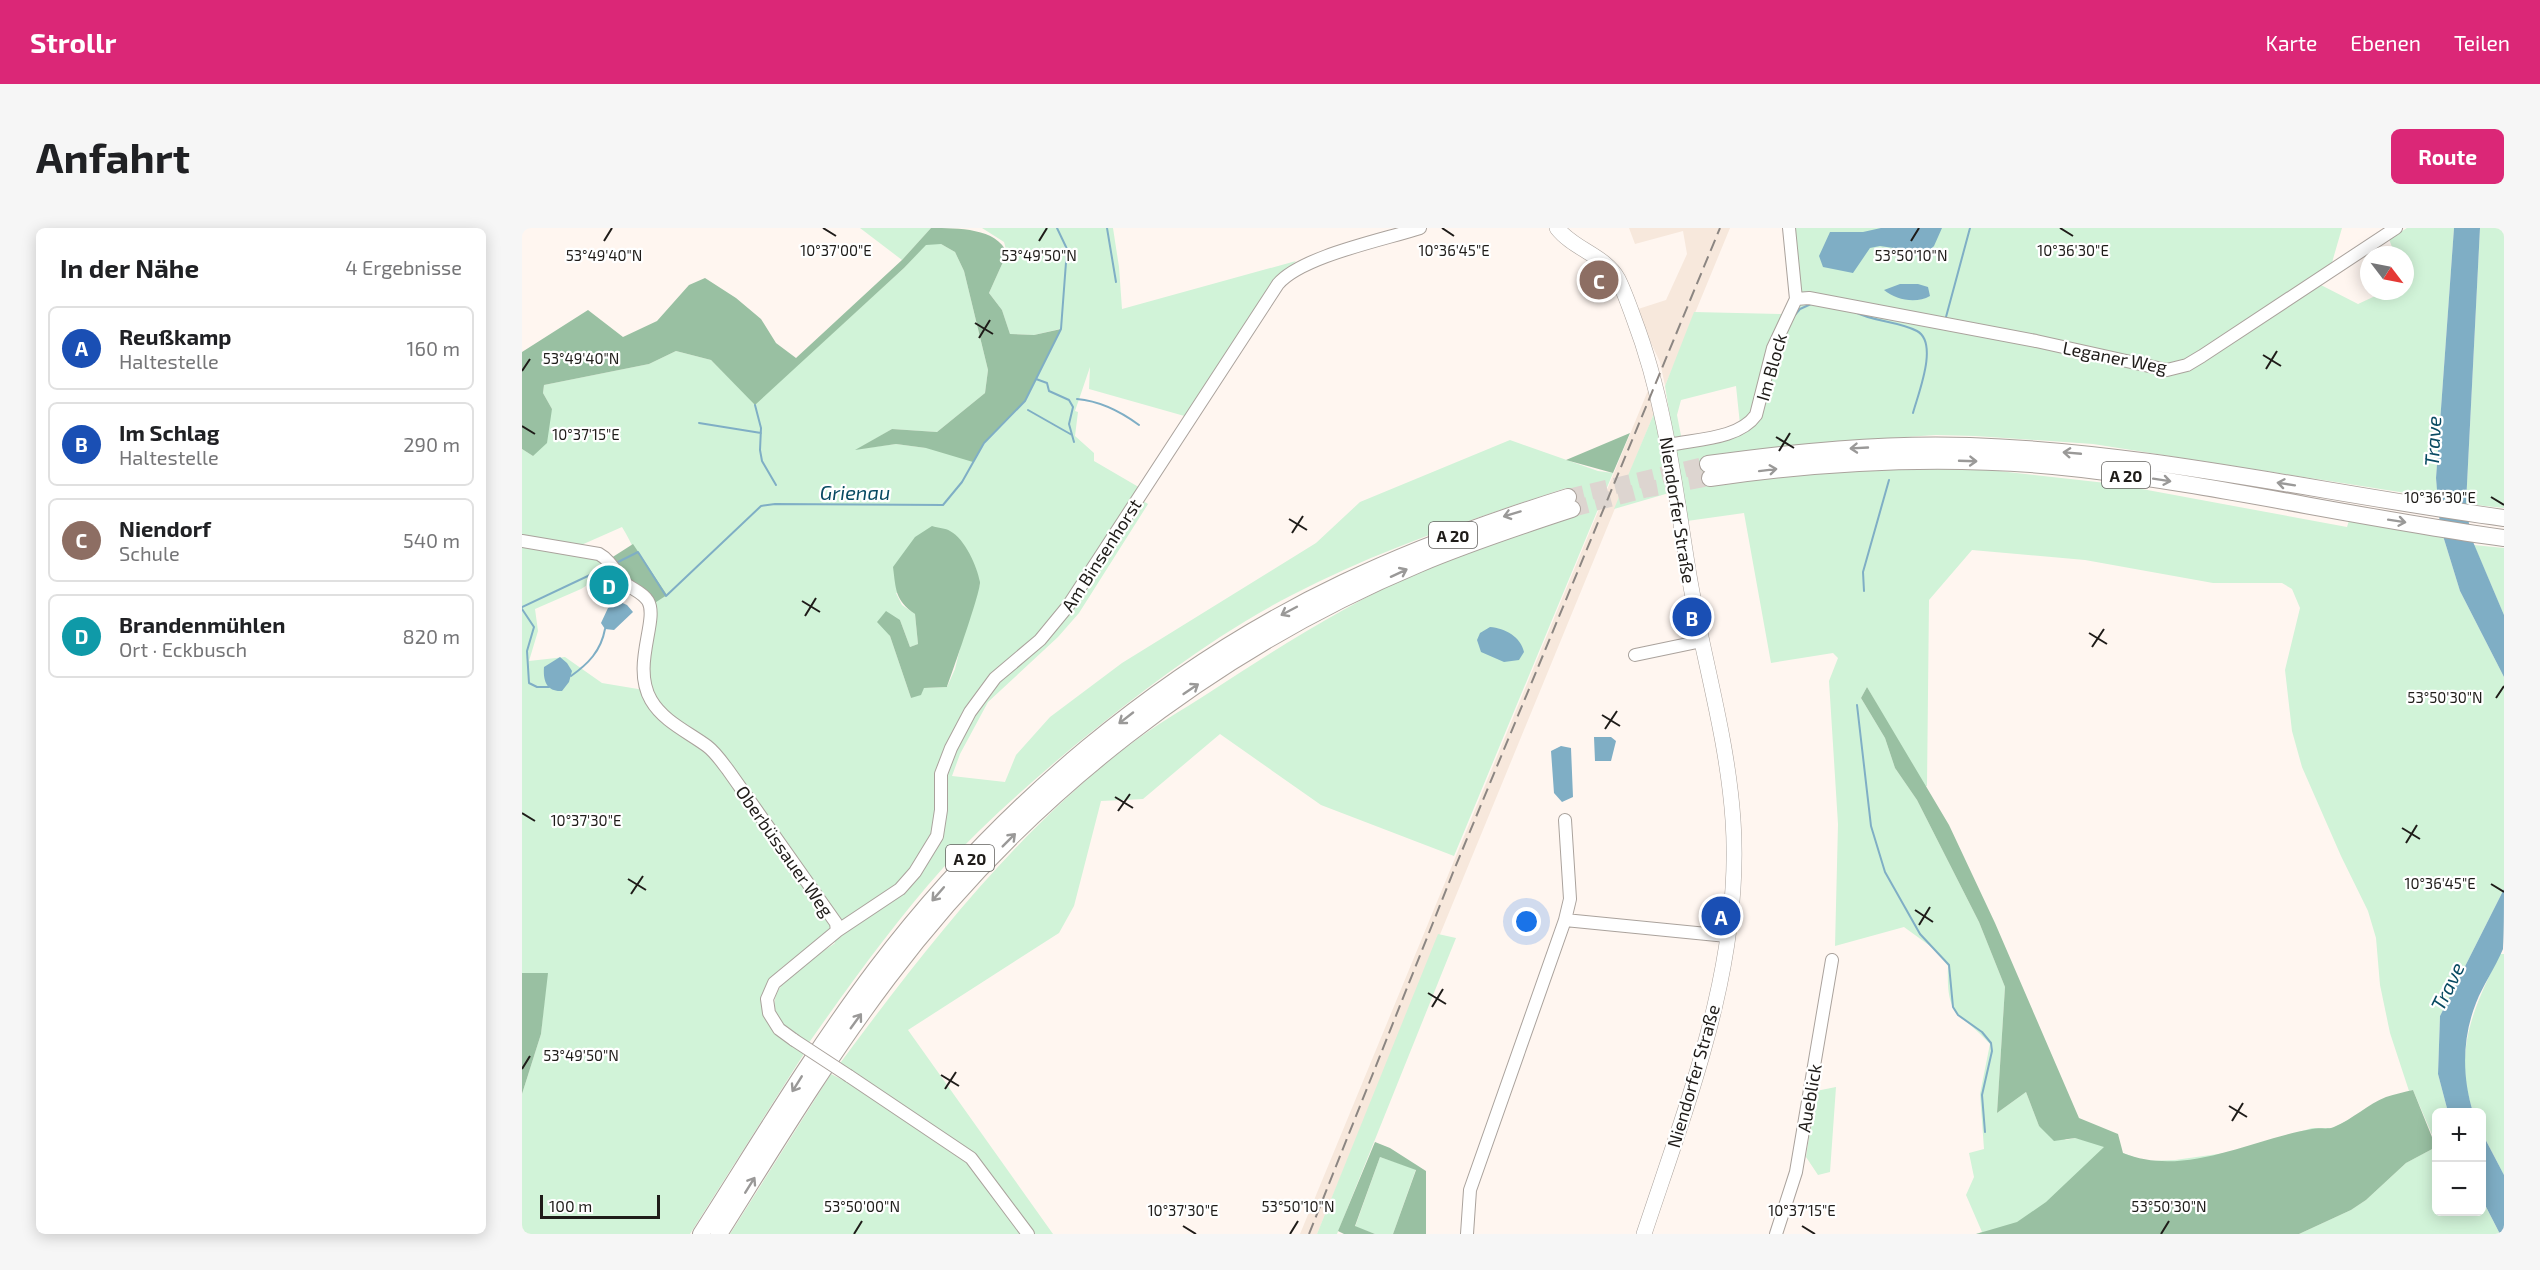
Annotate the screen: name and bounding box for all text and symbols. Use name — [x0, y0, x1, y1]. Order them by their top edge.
text: Strollr — [30, 25, 116, 59]
text: Karte — [2266, 30, 2317, 55]
text: Ebenen — [2350, 30, 2421, 55]
text: Teilen — [2454, 30, 2510, 55]
button: Route — [2391, 129, 2504, 184]
text: Anfahrt — [36, 131, 190, 181]
text: 10°37'00"E — [800, 241, 872, 259]
text: 10°36'45"E — [1418, 241, 1490, 259]
text: 10°36'30"E — [2037, 241, 2109, 259]
text: 53°49'40"N — [566, 246, 642, 264]
text: 53°49'50"N — [1001, 246, 1077, 264]
text: 53°50'10"N — [1875, 246, 1947, 264]
north arrow — [2360, 246, 2414, 300]
text: In der Nähe — [60, 252, 199, 283]
text: 4 Ergebnisse — [345, 255, 462, 279]
pin: C — [1580, 257, 1618, 302]
text: Reußkamp — [119, 323, 232, 349]
street label: Im Block — [1751, 331, 1791, 403]
text: A — [75, 336, 88, 360]
text: 160 m — [407, 336, 460, 360]
street label: Leganer Weg — [2061, 336, 2169, 378]
text: Haltestelle — [119, 349, 219, 373]
text: 53°49'40"N — [543, 349, 619, 367]
water label: Trave — [2419, 415, 2445, 467]
text: Im Schlag — [119, 419, 219, 445]
text: 10°37'15"E — [552, 425, 620, 443]
text: B — [75, 432, 88, 456]
text: 290 m — [403, 432, 460, 456]
street label: Niendorfer Straße — [1656, 435, 1700, 585]
one-way arrow — [1849, 442, 1869, 453]
text: Haltestelle — [119, 445, 219, 469]
one-way arrow — [2063, 447, 2083, 458]
one-way arrow — [1957, 455, 1977, 467]
road number: A 20 — [2102, 462, 2150, 488]
one-way arrow — [1758, 464, 1777, 475]
one-way arrow — [2151, 475, 2171, 486]
one-way arrow — [2276, 478, 2296, 489]
water label: Grienau — [820, 480, 890, 504]
text: 10°36'30"E — [2404, 488, 2476, 506]
street label: Am Binsenhorst — [1056, 494, 1146, 616]
one-way arrow — [1503, 509, 1522, 520]
text: Niendorf — [119, 515, 211, 541]
one-way arrow — [2387, 516, 2407, 527]
road number: A 20 — [1429, 522, 1477, 548]
text: C — [76, 528, 87, 552]
text: 540 m — [403, 528, 460, 552]
text: Schule — [119, 541, 180, 565]
pin: D — [590, 562, 628, 608]
one-way arrow — [1389, 567, 1407, 579]
pin: B — [1672, 594, 1712, 640]
one-way arrow — [1281, 605, 1298, 617]
text: Brandenmühlen — [119, 611, 285, 637]
text: D — [75, 624, 88, 648]
text: 820 m — [403, 624, 460, 648]
text: Ort · Eckbusch — [119, 637, 247, 661]
one-way arrow — [1183, 683, 1200, 696]
text: 53°50'30"N — [2407, 688, 2483, 706]
one-way arrow — [1119, 712, 1135, 725]
street label: Oberbüssauer Weg — [732, 781, 838, 921]
text: 10°37'30"E — [551, 811, 621, 829]
one-way arrow — [1001, 833, 1016, 848]
road number: A 20 — [946, 845, 994, 871]
text: 10°36'45"E — [2404, 874, 2476, 892]
one-way arrow — [931, 886, 945, 901]
pin: A — [1702, 894, 1740, 938]
your location — [1512, 907, 1541, 936]
water label: Trave — [2425, 958, 2469, 1014]
street label: Niendorfer Straße — [1662, 1002, 1724, 1150]
one-way arrow — [850, 1014, 863, 1030]
text: 53°49'50"N — [543, 1046, 619, 1064]
street label: Aueblick — [1792, 1062, 1826, 1134]
one-way arrow — [790, 1075, 802, 1092]
map controls — [2432, 1108, 2486, 1216]
button: + — [2432, 1108, 2486, 1162]
button: − — [2432, 1162, 2486, 1216]
one-way arrow — [744, 1177, 756, 1193]
scale bar — [540, 1192, 660, 1220]
text: 100 m — [549, 1196, 592, 1215]
text: 53°50'00"N — [824, 1197, 900, 1215]
text: 53°50'10"N — [1262, 1197, 1334, 1215]
text: 53°50'30"N — [2131, 1197, 2207, 1215]
text: 10°37'30"E — [1148, 1201, 1218, 1219]
text: 10°37'15"E — [1768, 1201, 1836, 1219]

